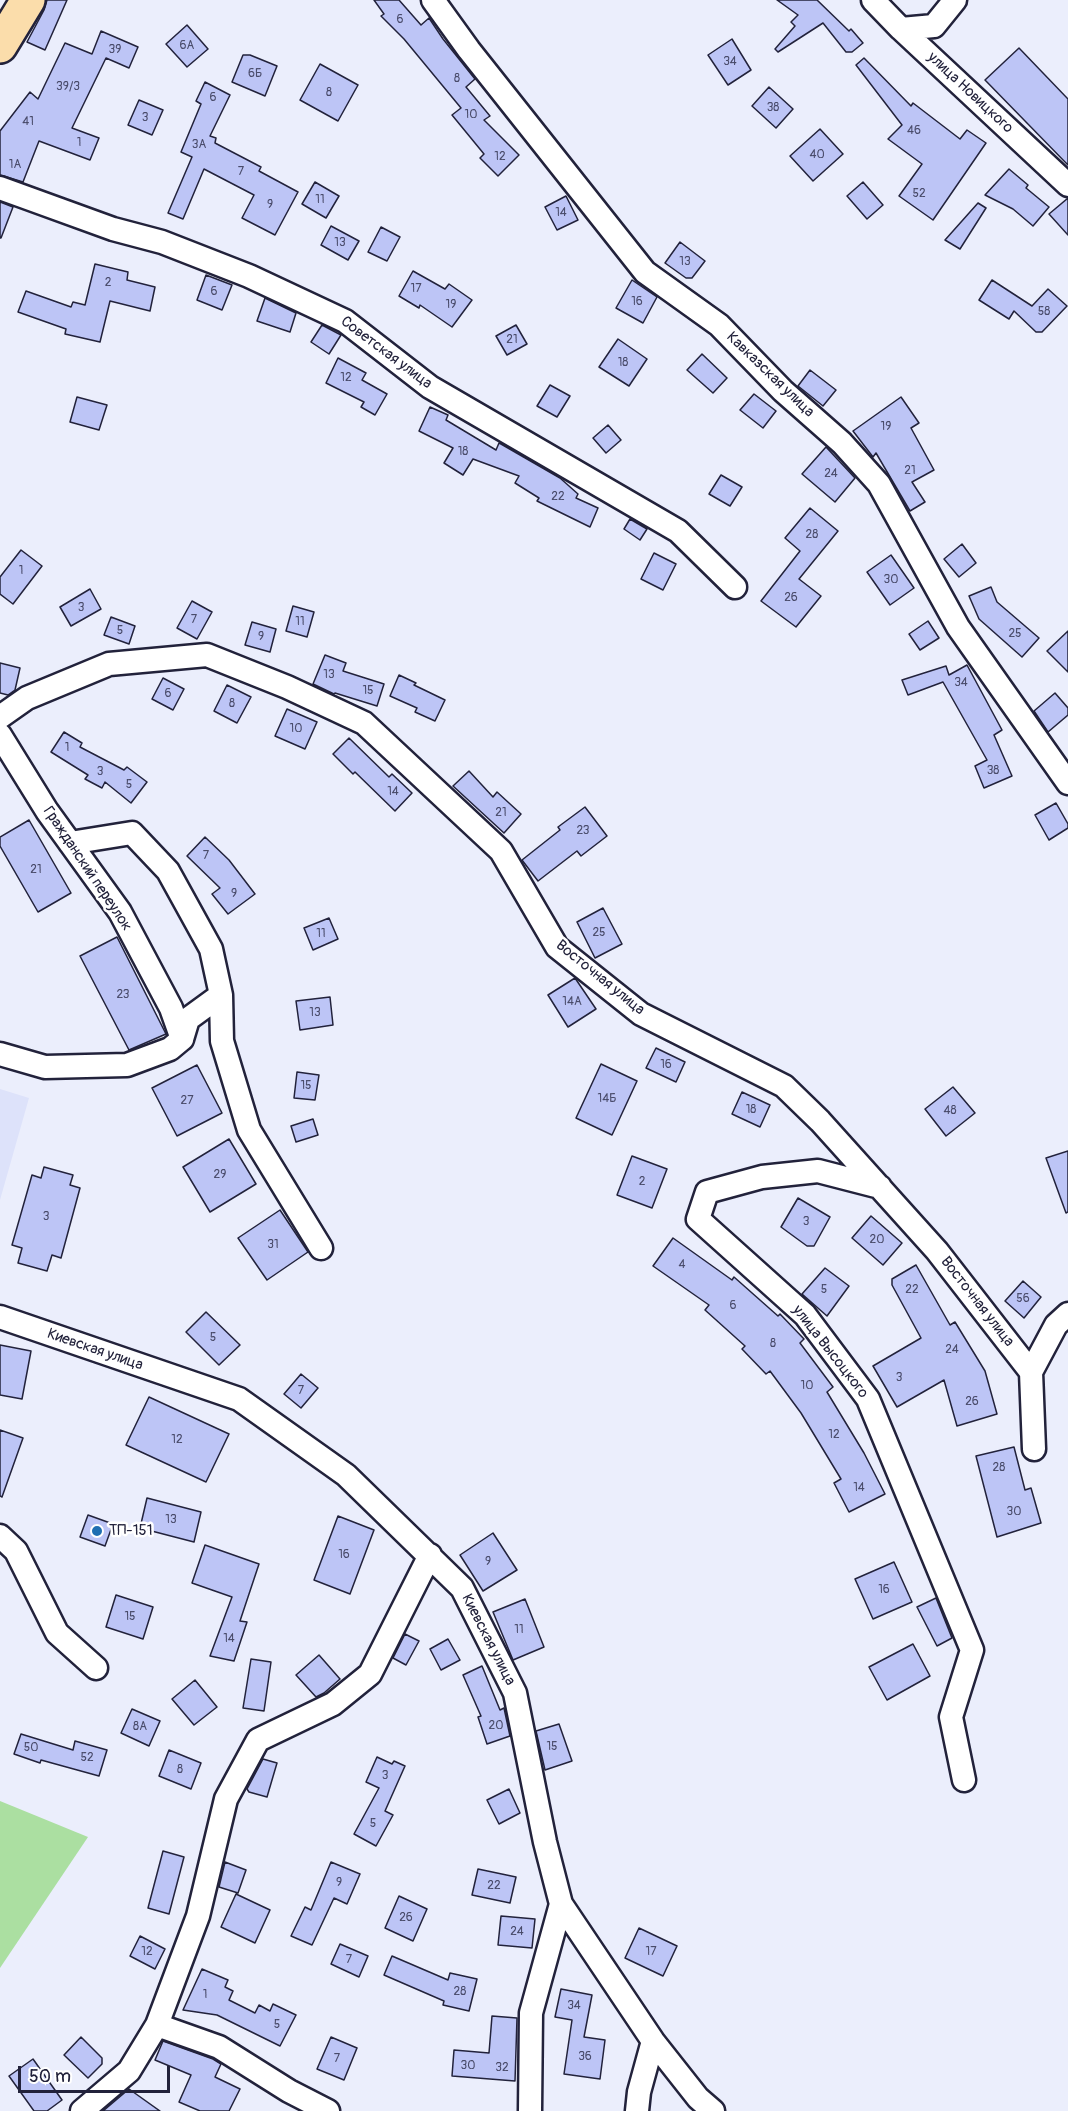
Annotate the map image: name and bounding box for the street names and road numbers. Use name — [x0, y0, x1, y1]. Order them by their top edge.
street label: улица Новицкого — [923, 49, 1017, 137]
street label: Советская улица — [337, 313, 435, 393]
street label: Кавказская улица — [722, 329, 818, 421]
street label: Гражданский переулок — [39, 803, 135, 935]
street label: Восточная улица — [552, 937, 648, 1019]
street label: Восточная улица — [936, 1253, 1018, 1351]
street label: улица Высоцкого — [788, 1302, 872, 1402]
street label: Киевская улица — [45, 1325, 145, 1375]
street label: Киевская улица — [457, 1591, 519, 1689]

